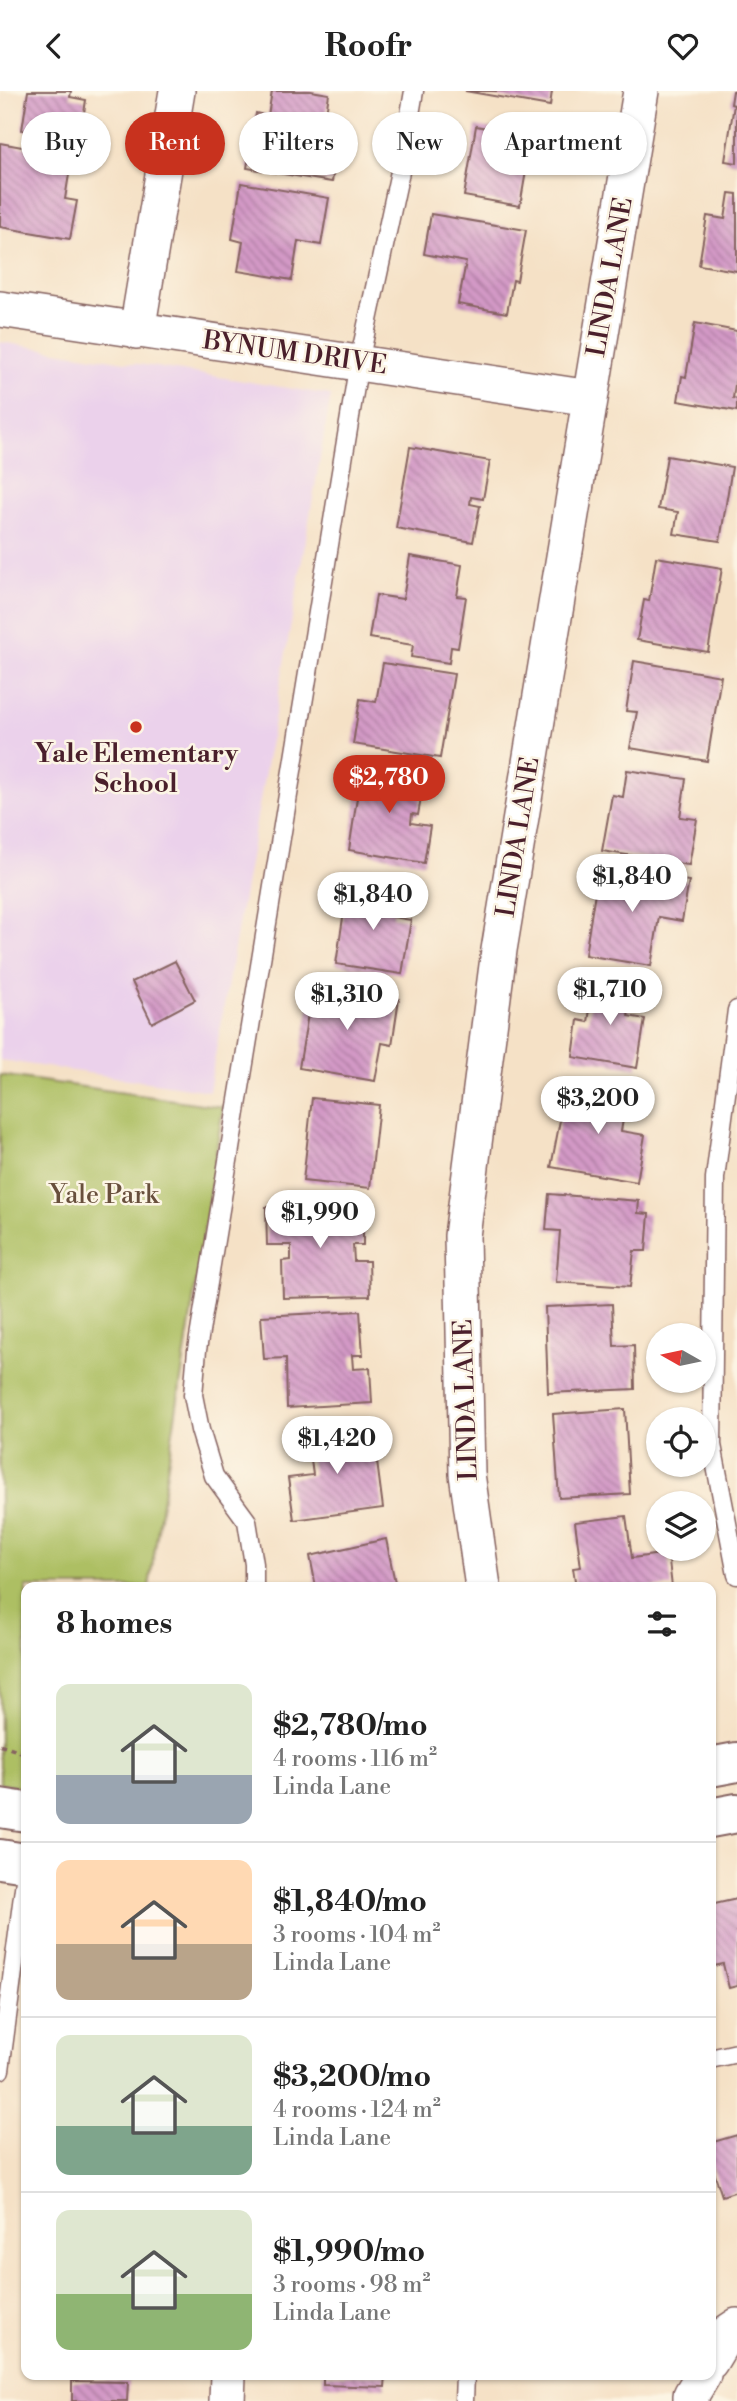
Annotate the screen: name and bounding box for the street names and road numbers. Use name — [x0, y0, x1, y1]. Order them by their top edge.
street label: LINDA LANE — [580, 195, 640, 359]
street label: BYNUM DRIVE — [200, 324, 389, 382]
street label: LINDA LANE — [490, 755, 546, 919]
street label: LINDA LANE — [447, 1319, 485, 1481]

